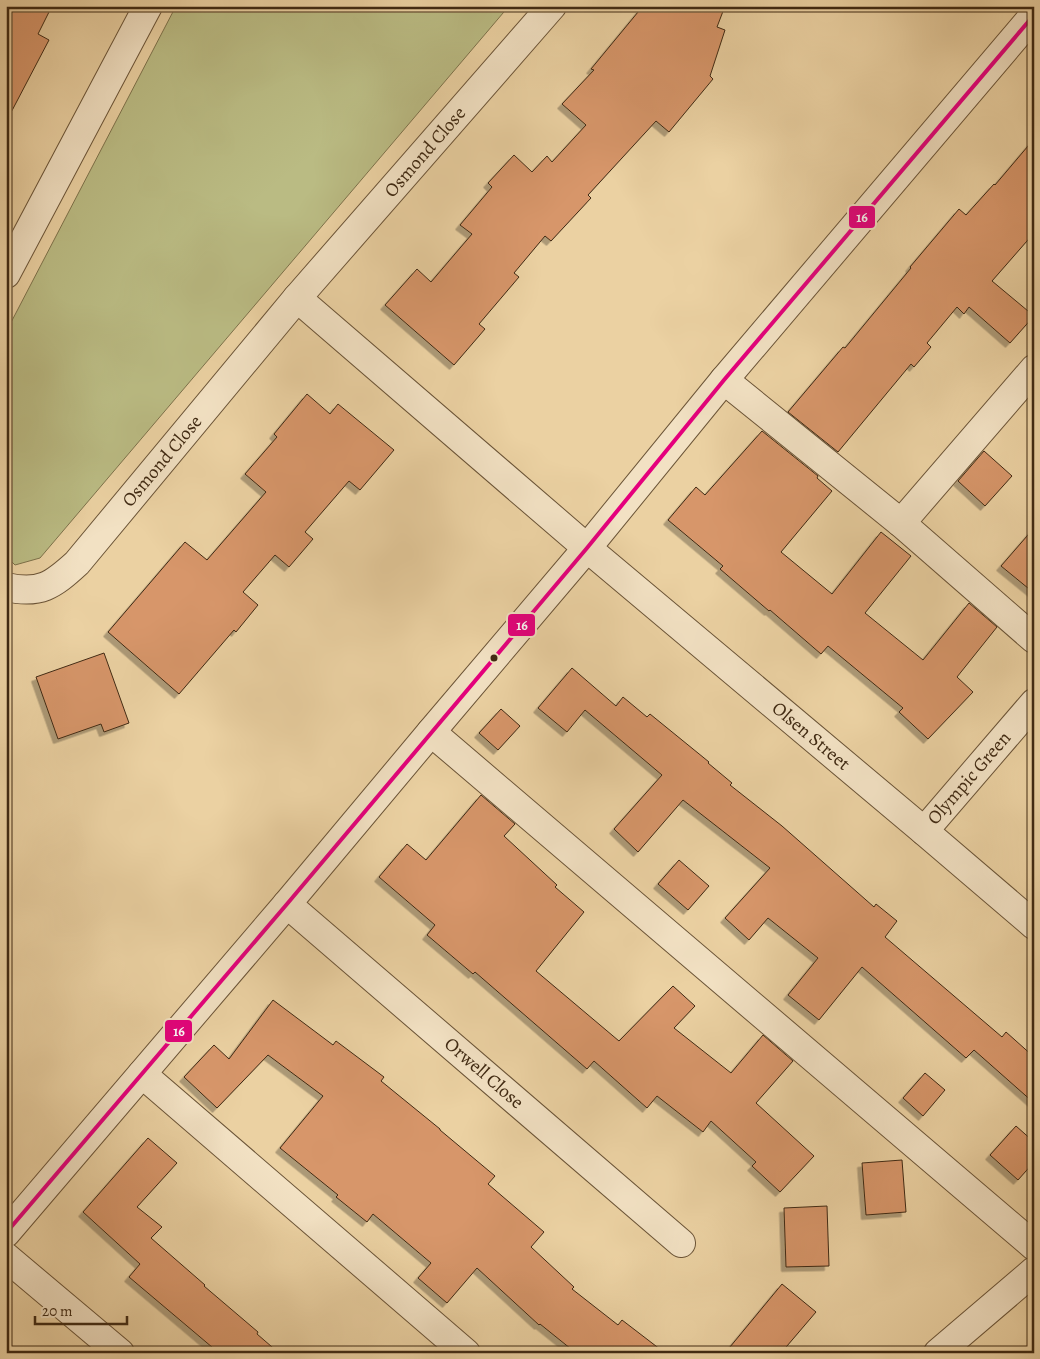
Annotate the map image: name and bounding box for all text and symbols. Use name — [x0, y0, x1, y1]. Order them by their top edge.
street label: Osmond Close — [378, 101, 472, 203]
line badge: 16 — [848, 205, 876, 229]
text: 16 — [856, 208, 868, 227]
street label: Osmond Close — [116, 410, 208, 512]
line badge: 16 — [507, 613, 536, 637]
text: 16 — [516, 616, 528, 635]
unlabelled marker — [489, 653, 499, 663]
street label: Olsen Street — [766, 696, 856, 776]
street label: Olympic Green — [921, 726, 1017, 830]
line badge: 16 — [164, 1019, 193, 1043]
text: 16 — [173, 1022, 185, 1041]
street label: Orwell Close — [439, 1031, 529, 1115]
scale bar — [35, 1294, 128, 1326]
text: 20 m — [42, 1301, 73, 1321]

